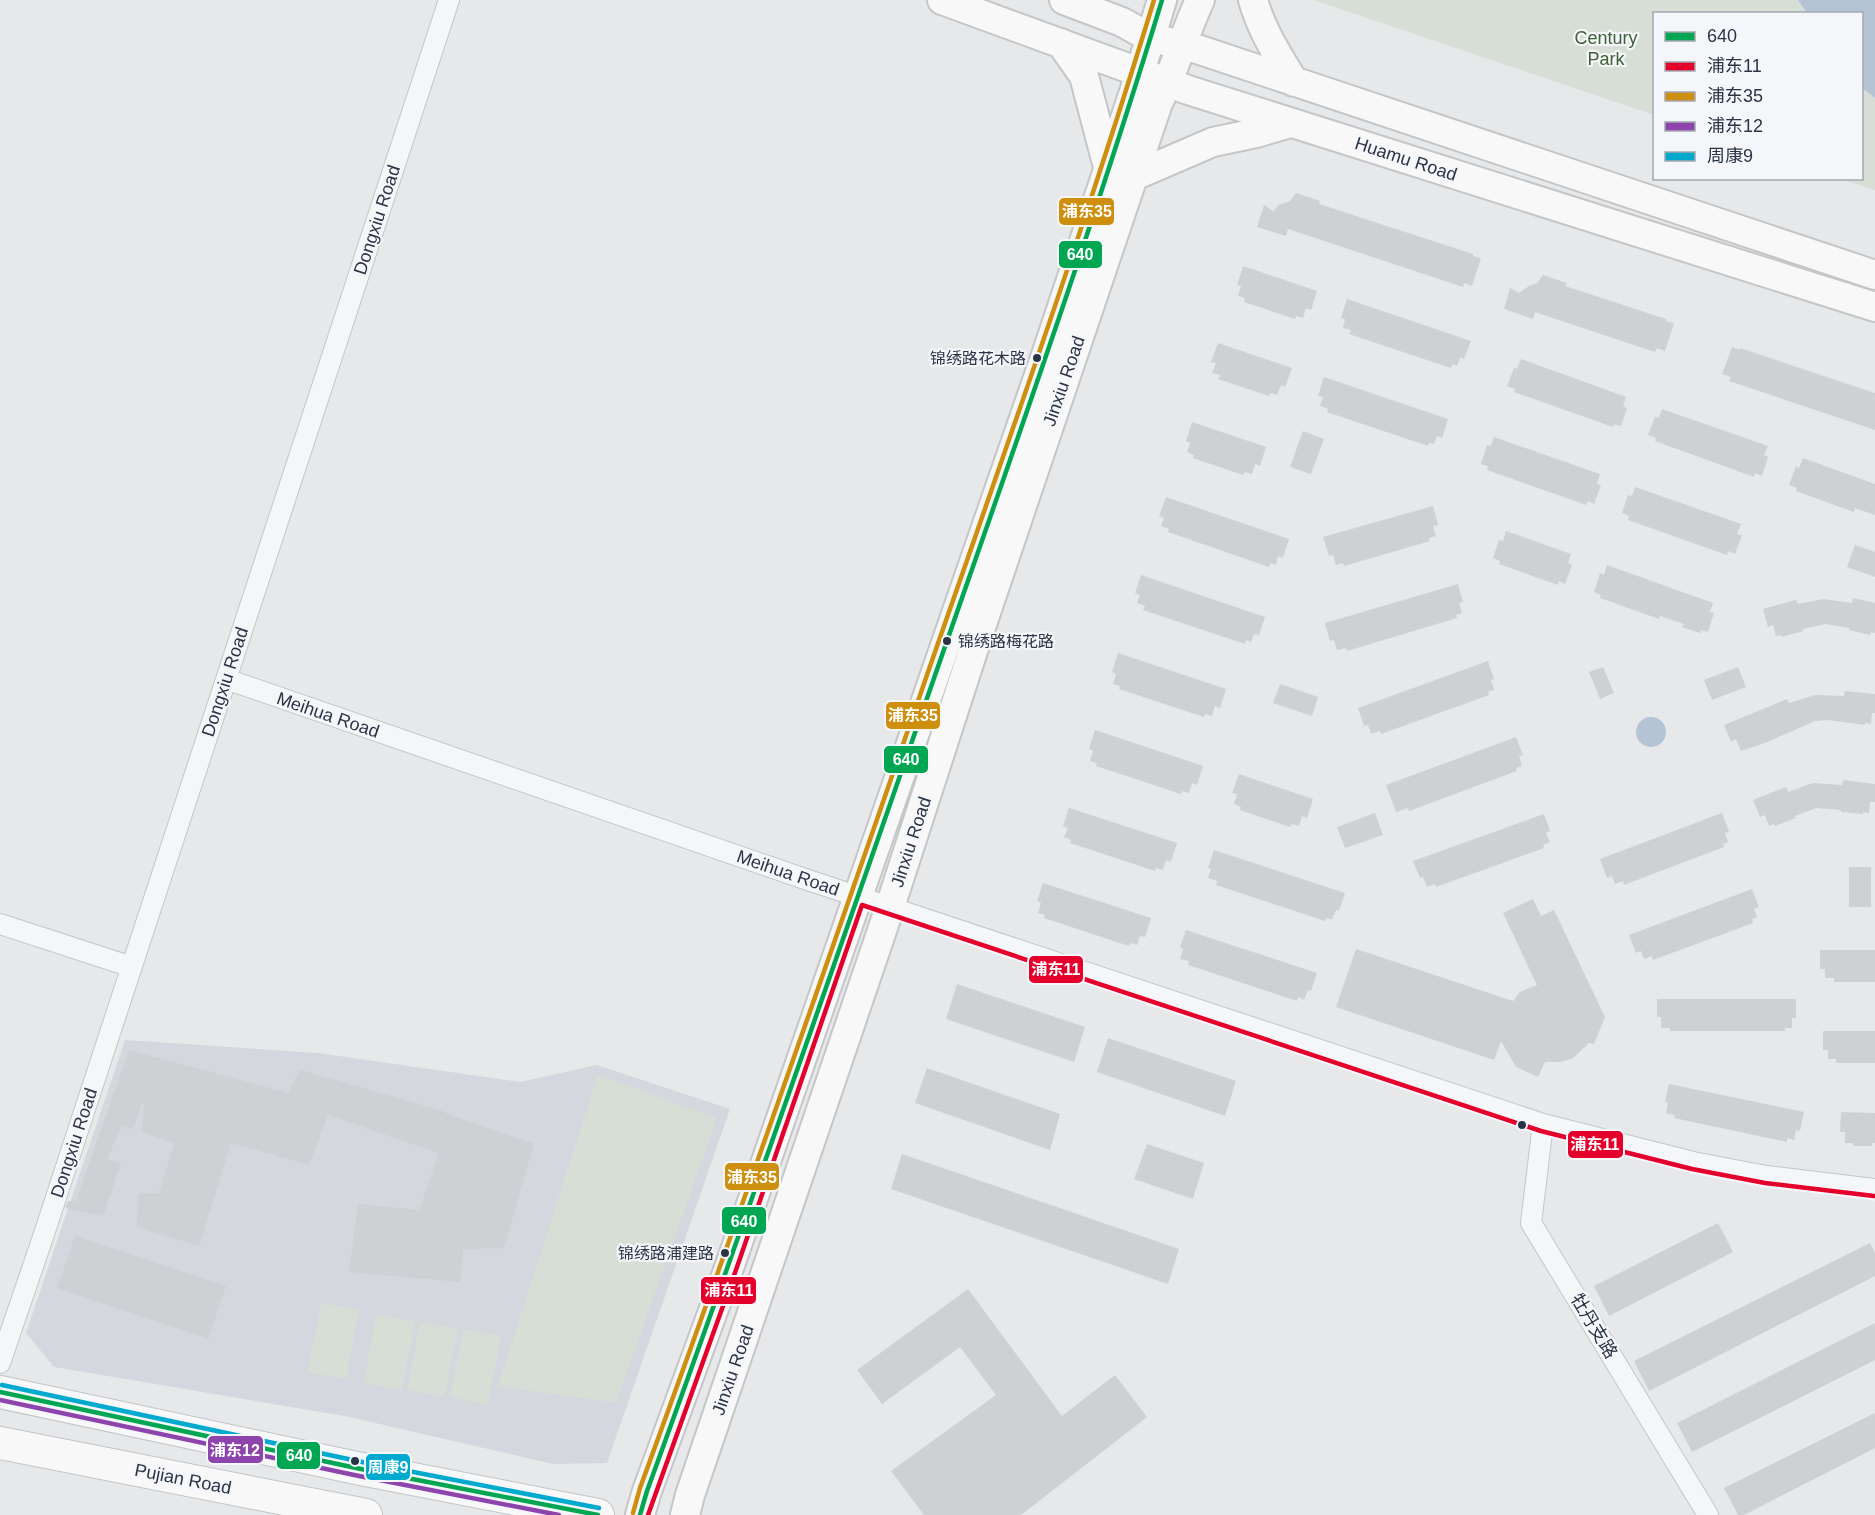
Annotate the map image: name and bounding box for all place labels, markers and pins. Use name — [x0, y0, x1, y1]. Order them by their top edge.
place label: 锦绣路花木路 — [930, 350, 1026, 367]
marker: 锦绣路花木路 — [1031, 352, 1043, 364]
place label: 锦绣路梅花路 — [958, 633, 1054, 650]
marker: 锦绣路梅花路 — [941, 635, 953, 647]
unlabelled marker — [1516, 1119, 1528, 1131]
place label: 锦绣路浦建路 — [618, 1245, 714, 1262]
marker: 锦绣路浦建路 — [719, 1247, 731, 1259]
unlabelled marker — [349, 1455, 361, 1467]

